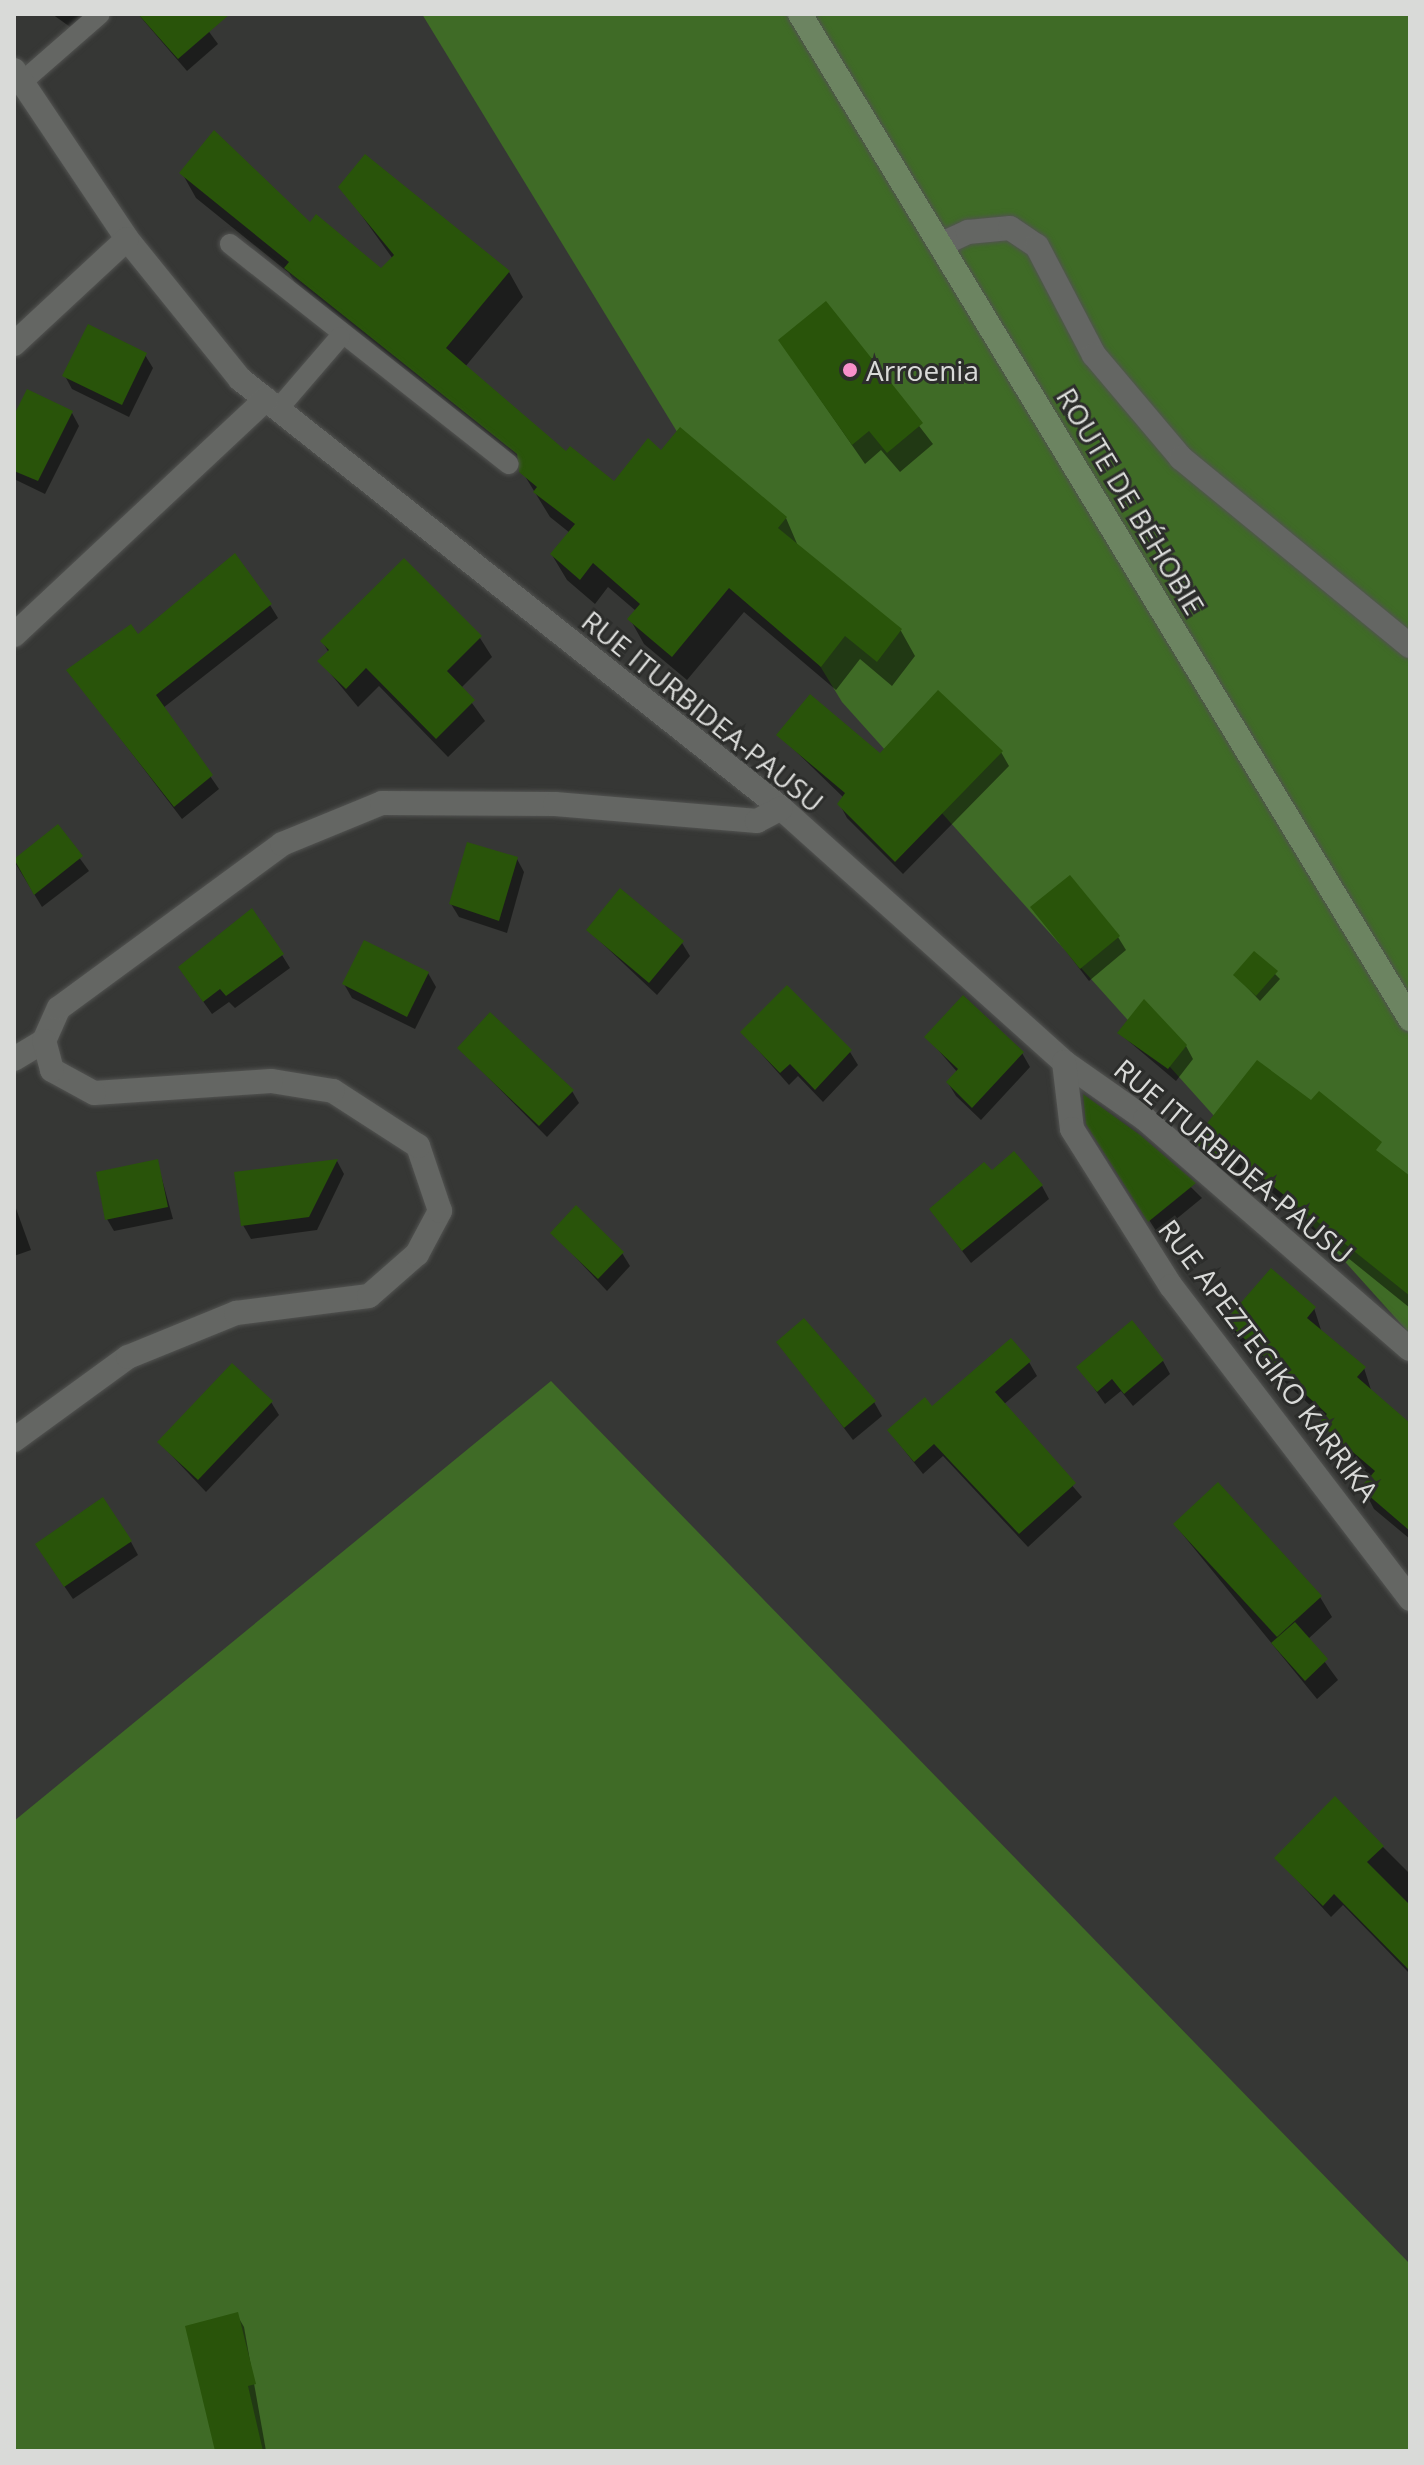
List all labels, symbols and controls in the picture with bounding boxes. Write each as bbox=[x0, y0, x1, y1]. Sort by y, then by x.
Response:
place label: Arroenia bbox=[866, 353, 979, 387]
marker: Arroenia bbox=[841, 361, 859, 379]
street label: ROUTE DE BÉHOBIE bbox=[1050, 382, 1212, 620]
street label: RUE ITURBIDEA-PAUSU bbox=[576, 603, 830, 819]
street label: RUE ITURBIDEA-PAUSU bbox=[1108, 1051, 1360, 1271]
street label: RUE APEZTEGIKO KARRIKA bbox=[1152, 1212, 1386, 1508]

